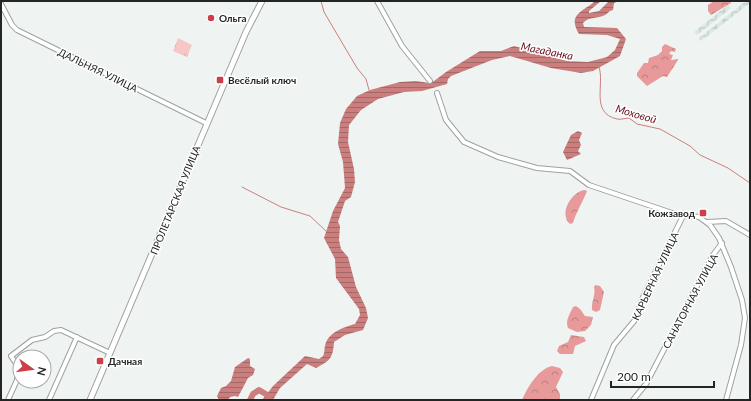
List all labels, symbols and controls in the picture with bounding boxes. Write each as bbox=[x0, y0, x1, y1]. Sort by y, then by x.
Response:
place label: Ольга bbox=[219, 12, 247, 24]
marker: Ольга bbox=[206, 13, 216, 23]
water label: Магаданка bbox=[520, 39, 575, 62]
street label: ДАЛЬНЯЯ УЛИЦА bbox=[56, 46, 140, 95]
place label: Весёлый ключ bbox=[228, 74, 296, 86]
marker: Весёлый ключ bbox=[215, 75, 225, 85]
water label: Моховой bbox=[614, 101, 658, 126]
street label: ПРОЛЕТАРСКАЯ УЛИЦА bbox=[148, 143, 203, 256]
place label: Кожзавод bbox=[648, 207, 696, 219]
marker: Кожзавод bbox=[698, 208, 708, 218]
street label: КАРЬЕРНАЯ УЛИЦА bbox=[629, 230, 681, 322]
street label: САНАТОРНАЯ УЛИЦА bbox=[660, 251, 720, 350]
north arrow bbox=[12, 349, 52, 389]
place label: Дачная bbox=[108, 355, 142, 367]
marker: Дачная bbox=[95, 356, 105, 366]
scale bar bbox=[611, 363, 714, 389]
text: N bbox=[35, 366, 50, 377]
text: 200 m bbox=[617, 369, 651, 384]

